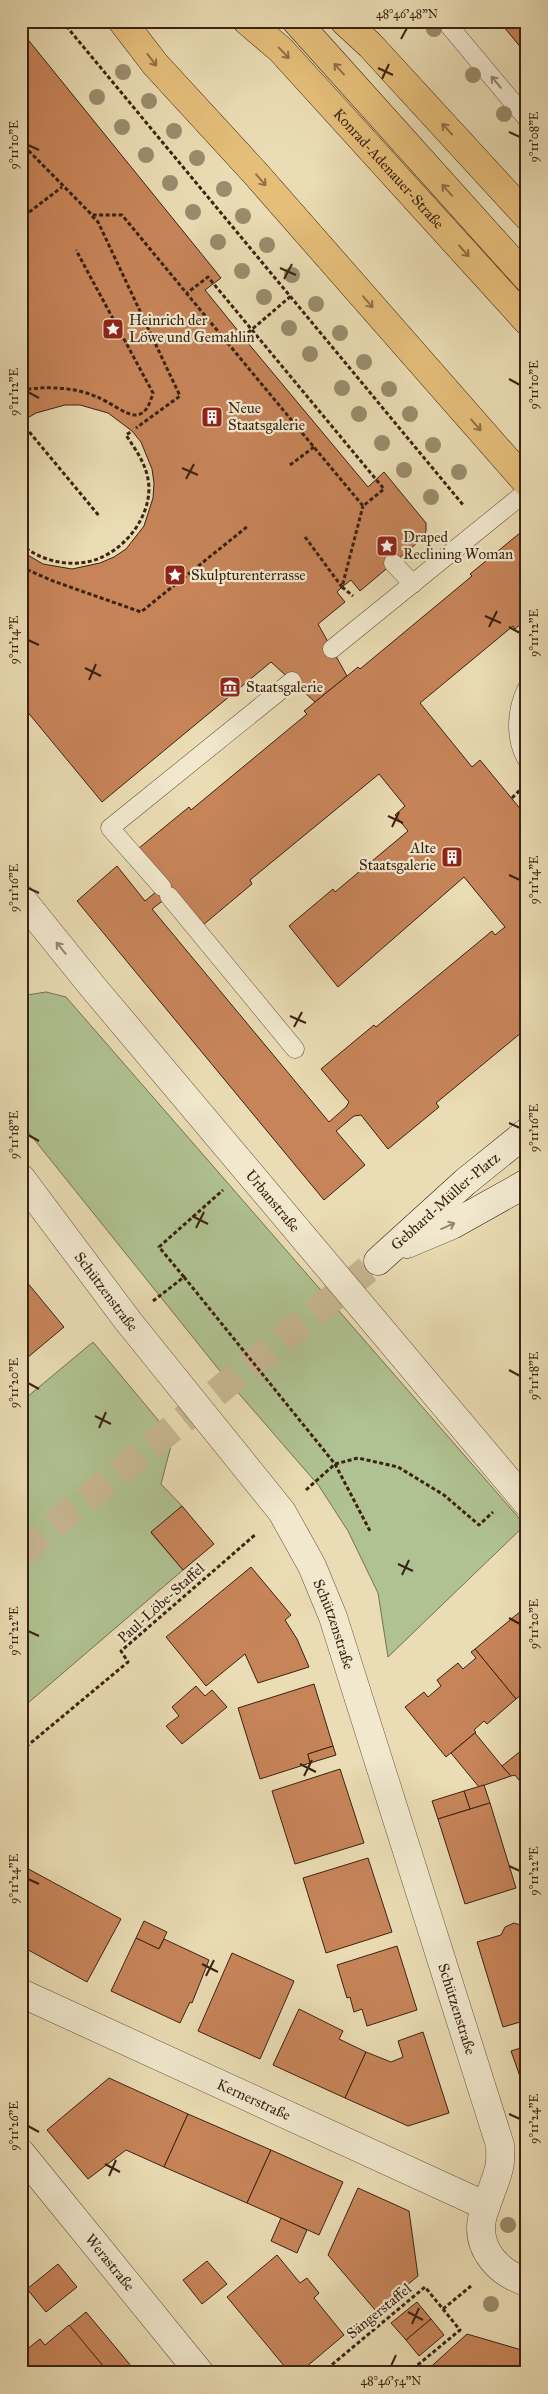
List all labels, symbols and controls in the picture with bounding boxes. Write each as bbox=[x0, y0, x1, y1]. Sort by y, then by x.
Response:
text: 48°46'48"N bbox=[376, 7, 438, 21]
one-way arrow bbox=[277, 47, 290, 59]
one-way arrow bbox=[146, 53, 157, 66]
one-way arrow bbox=[333, 63, 345, 76]
one-way arrow bbox=[490, 76, 501, 89]
street label: Konrad-Adenauer-Straße bbox=[330, 105, 448, 233]
text: 9°11'08"E bbox=[527, 111, 541, 162]
text: 9°11'10"E bbox=[7, 120, 21, 170]
one-way arrow bbox=[441, 122, 452, 135]
one-way arrow bbox=[255, 174, 267, 187]
one-way arrow bbox=[442, 184, 453, 197]
one-way arrow bbox=[458, 244, 470, 257]
one-way arrow bbox=[363, 296, 374, 309]
place label: Heinrich der Löwe und Gemahlin bbox=[129, 311, 255, 346]
place icon: Heinrich der Löwe und Gemahlin bbox=[101, 317, 125, 341]
text: 9°11'10"E bbox=[527, 360, 541, 410]
text: 9°11'12"E bbox=[7, 368, 21, 416]
place label: Neue Staatsgalerie bbox=[228, 399, 305, 434]
building icon: Neue Staatsgalerie bbox=[200, 405, 224, 429]
one-way arrow bbox=[470, 418, 481, 431]
place label: Draped Reclining Woman bbox=[403, 528, 513, 563]
place icon: Draped Reclining Woman bbox=[375, 534, 399, 558]
place icon: Skulpturenterrasse bbox=[163, 563, 187, 587]
place label: Skulpturenterrasse bbox=[191, 566, 306, 584]
text: 9°11'12"E bbox=[527, 609, 541, 657]
text: 9°11'14"E bbox=[7, 615, 21, 664]
museum icon: Staatsgalerie bbox=[218, 675, 242, 699]
place label: Staatsgalerie bbox=[246, 678, 323, 696]
place label: Alte Staatsgalerie bbox=[359, 839, 436, 874]
building icon: Alte Staatsgalerie bbox=[440, 845, 464, 869]
text: 9°11'14"E bbox=[527, 855, 541, 904]
text: 9°11'16"E bbox=[7, 863, 21, 912]
one-way arrow bbox=[56, 942, 67, 955]
text: 9°11'16"E bbox=[527, 1103, 541, 1152]
text: 9°11'18"E bbox=[7, 1110, 21, 1159]
street label: Gebhard-Müller-Platz bbox=[387, 1149, 503, 1254]
street label: Urbanstraße bbox=[242, 1166, 304, 1236]
one-way arrow bbox=[440, 1221, 455, 1231]
street label: Schützenstraße bbox=[71, 1248, 142, 1335]
text: 9°11'18"E bbox=[527, 1351, 541, 1400]
text: 9°11'20"E bbox=[7, 1357, 21, 1408]
street label: Paul-Löbe-Staffel bbox=[114, 1559, 209, 1647]
street label: Schützenstraße bbox=[309, 1576, 358, 1672]
text: 9°11'20"E bbox=[527, 1598, 541, 1649]
text: 9°11'22"E bbox=[7, 1606, 21, 1656]
text: 9°11'22"E bbox=[527, 1846, 541, 1896]
text: 9°11'24"E bbox=[7, 1854, 21, 1904]
street label: Schützenstraße bbox=[434, 1961, 480, 2057]
street label: Kernerstraße bbox=[214, 2075, 293, 2124]
text: 9°11'24"E bbox=[527, 2094, 541, 2144]
text: 9°11'26"E bbox=[7, 2101, 21, 2151]
street label: Werastraße bbox=[81, 2230, 139, 2295]
street label: Sängerstaffel bbox=[343, 2279, 416, 2343]
text: 48°46'54"N bbox=[361, 2374, 421, 2388]

